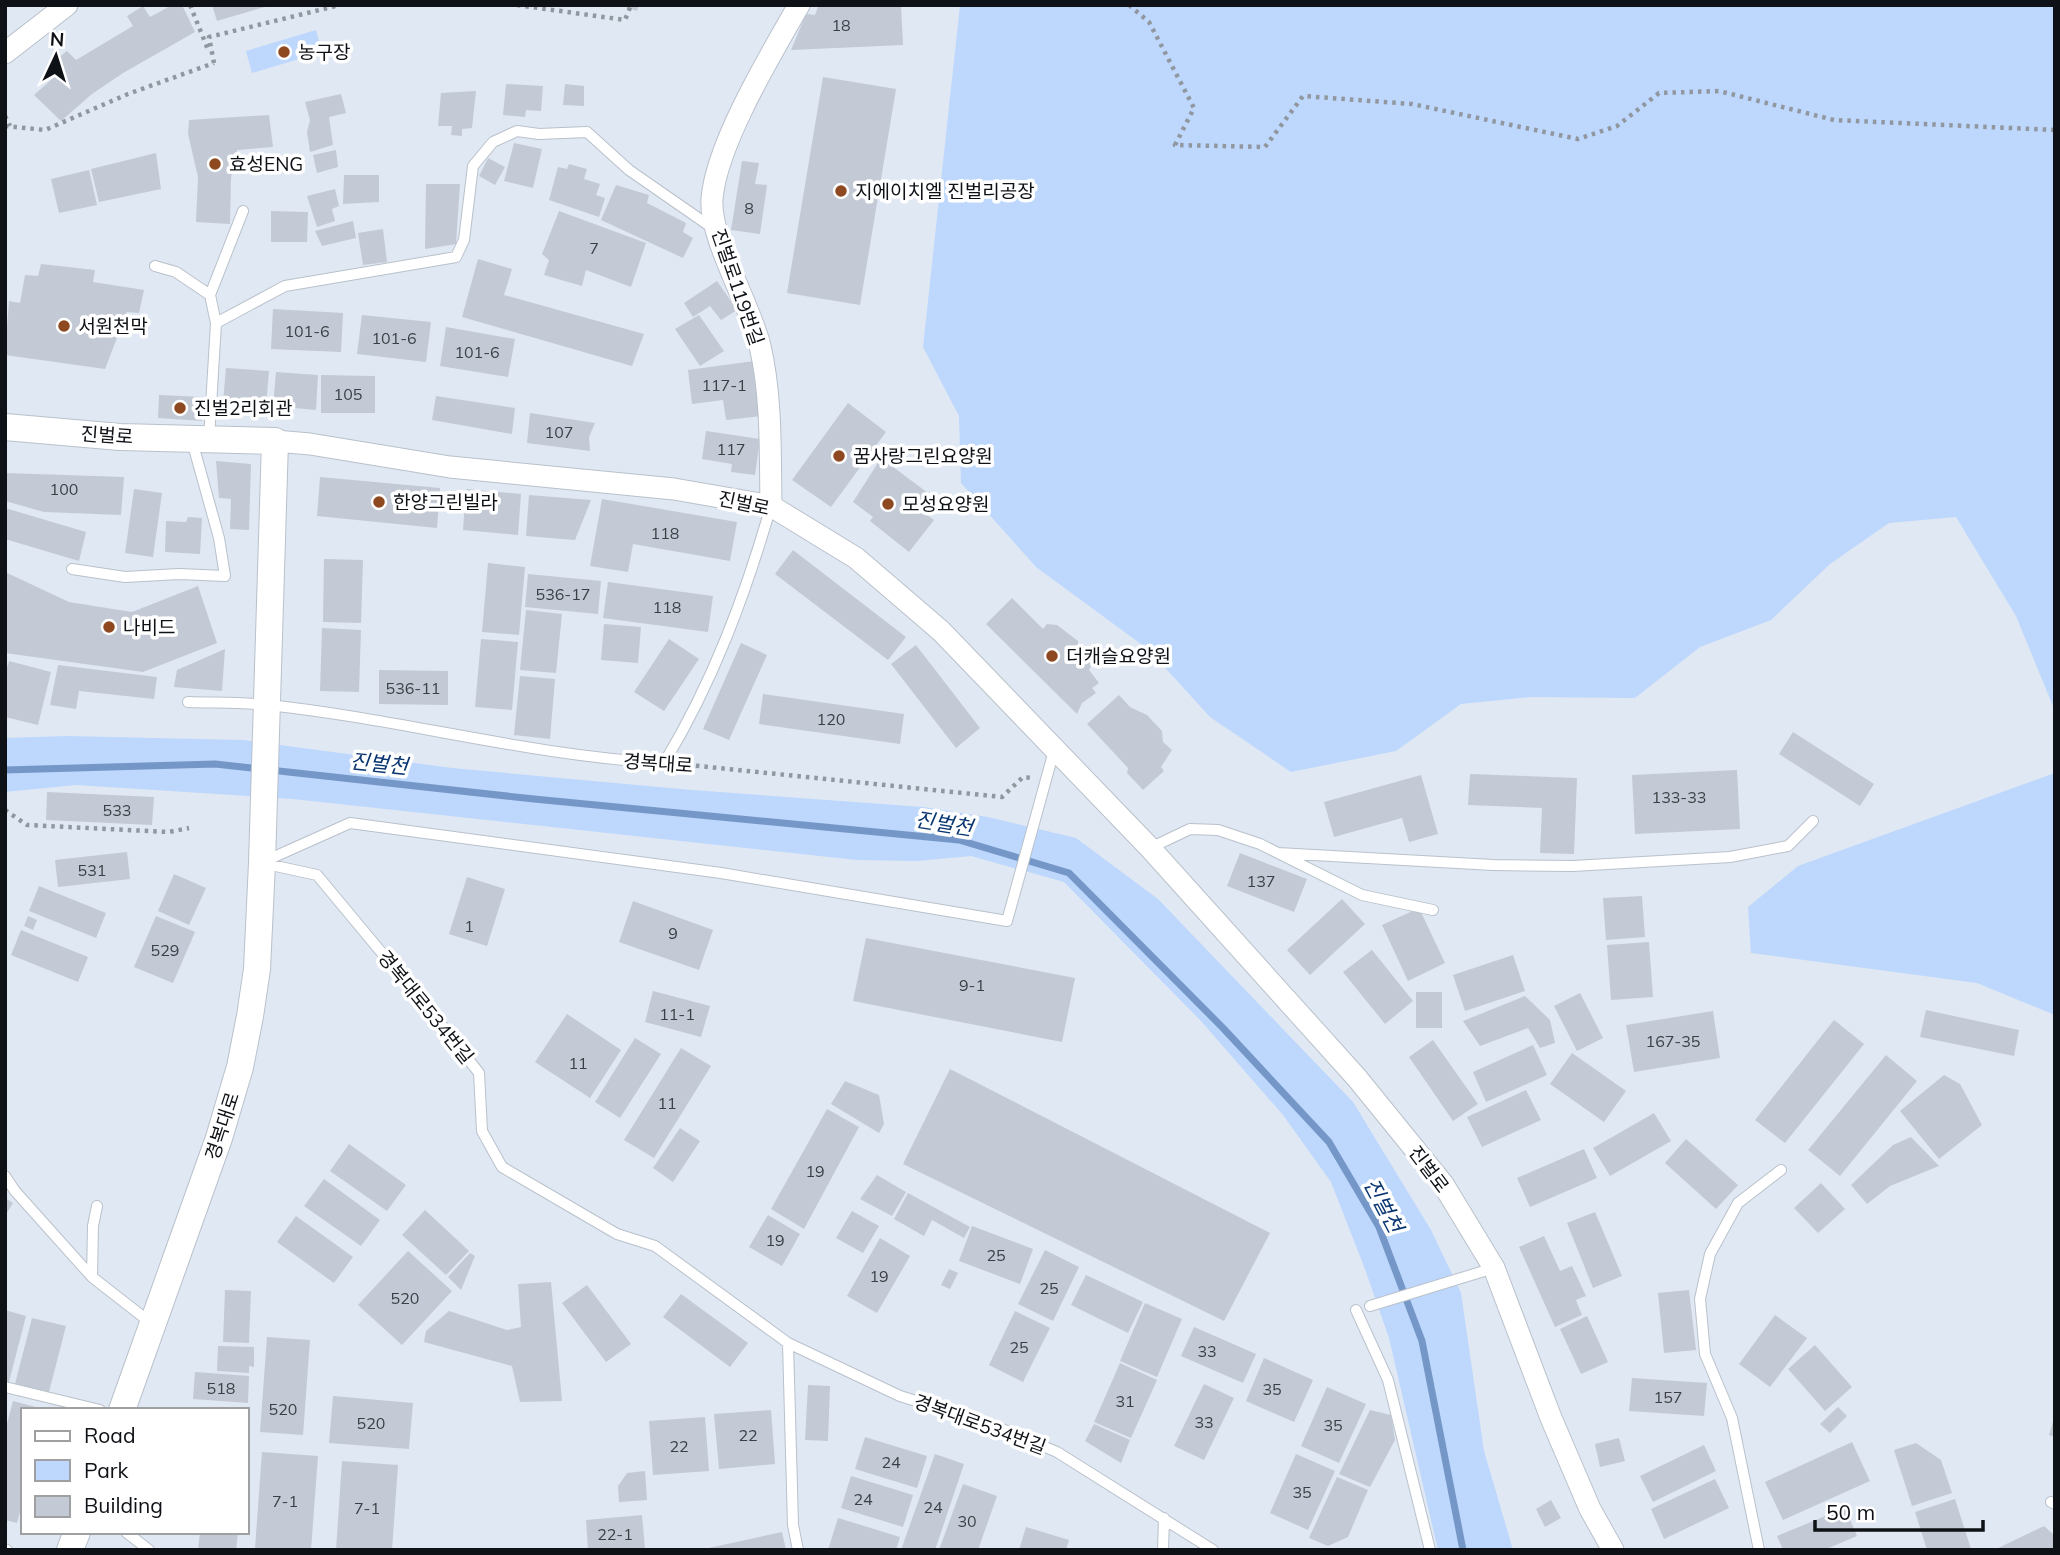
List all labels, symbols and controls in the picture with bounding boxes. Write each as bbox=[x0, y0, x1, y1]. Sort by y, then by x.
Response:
house number: 18 bbox=[831, 15, 851, 35]
north arrow bbox=[21, 21, 91, 91]
text: N bbox=[49, 27, 65, 52]
place label: 농구장 bbox=[298, 40, 350, 64]
marker: 농구장 bbox=[276, 44, 292, 60]
place label: 효성ENG bbox=[229, 152, 303, 176]
marker: 효성ENG bbox=[207, 156, 223, 172]
place label: 지에이치엘 진벌리공장 bbox=[855, 179, 1035, 203]
marker: 지에이치엘 진벌리공장 bbox=[833, 183, 849, 199]
house number: 8 bbox=[744, 198, 754, 218]
street label: 진벌로119번길 bbox=[707, 226, 769, 348]
house number: 7 bbox=[589, 238, 599, 258]
place label: 서원천막 bbox=[78, 314, 148, 338]
marker: 서원천막 bbox=[56, 318, 72, 334]
house number: 101-6 bbox=[284, 321, 330, 341]
house number: 101-6 bbox=[371, 328, 417, 348]
house number: 101-6 bbox=[454, 342, 500, 362]
house number: 117-1 bbox=[701, 375, 747, 395]
house number: 105 bbox=[334, 384, 362, 404]
place label: 진벌2리회관 bbox=[194, 396, 293, 420]
marker: 진벌2리회관 bbox=[172, 400, 188, 416]
street label: 진벌로 bbox=[80, 421, 134, 449]
house number: 107 bbox=[545, 422, 573, 442]
house number: 117 bbox=[717, 439, 745, 459]
place label: 꿈사랑그린요양원 bbox=[853, 444, 993, 468]
marker: 꿈사랑그린요양원 bbox=[831, 448, 847, 464]
house number: 100 bbox=[50, 479, 78, 499]
street label: 진벌로 bbox=[716, 486, 772, 520]
place label: 한양그린빌라 bbox=[393, 490, 498, 514]
place label: 모성요양원 bbox=[902, 492, 989, 516]
marker: 한양그린빌라 bbox=[371, 494, 387, 510]
marker: 모성요양원 bbox=[880, 496, 896, 512]
house number: 118 bbox=[651, 523, 679, 543]
house number: 536-17 bbox=[536, 584, 590, 604]
house number: 118 bbox=[653, 597, 681, 617]
place label: 나비드 bbox=[123, 615, 175, 639]
marker: 나비드 bbox=[101, 619, 117, 635]
place label: 더캐슬요양원 bbox=[1066, 644, 1171, 668]
marker: 더캐슬요양원 bbox=[1044, 648, 1060, 664]
house number: 536-11 bbox=[386, 678, 440, 698]
house number: 120 bbox=[817, 709, 845, 729]
water label: 진벌천 bbox=[349, 747, 412, 779]
street label: 경복대로 bbox=[622, 749, 694, 777]
house number: 133-33 bbox=[1652, 787, 1706, 807]
house number: 533 bbox=[103, 800, 131, 820]
water label: 진벌천 bbox=[913, 806, 977, 841]
house number: 531 bbox=[78, 860, 106, 880]
house number: 137 bbox=[1247, 871, 1275, 891]
house number: 1 bbox=[464, 916, 474, 936]
house number: 9 bbox=[668, 923, 678, 943]
house number: 529 bbox=[151, 940, 179, 960]
street label: 경복대로534번길 bbox=[373, 945, 479, 1069]
house number: 9-1 bbox=[959, 975, 985, 995]
house number: 11-1 bbox=[659, 1004, 695, 1024]
house number: 167-35 bbox=[1646, 1031, 1700, 1051]
house number: 11 bbox=[568, 1053, 588, 1073]
street label: 경복대로 bbox=[200, 1089, 244, 1163]
house number: 11 bbox=[657, 1093, 677, 1113]
street label: 진벌로 bbox=[1404, 1141, 1454, 1197]
house number: 19 bbox=[805, 1161, 825, 1181]
water label: 진벌천 bbox=[1359, 1173, 1410, 1239]
house number: 19 bbox=[765, 1230, 785, 1250]
house number: 25 bbox=[986, 1245, 1006, 1265]
house number: 19 bbox=[869, 1266, 889, 1286]
house number: 25 bbox=[1039, 1278, 1059, 1298]
house number: 520 bbox=[391, 1288, 419, 1308]
house number: 25 bbox=[1009, 1337, 1029, 1357]
house number: 33 bbox=[1197, 1341, 1217, 1361]
house number: 518 bbox=[207, 1378, 235, 1398]
house number: 35 bbox=[1262, 1379, 1282, 1399]
house number: 157 bbox=[1654, 1387, 1682, 1407]
street label: 경복대로534번길 bbox=[911, 1389, 1049, 1459]
house number: 31 bbox=[1115, 1391, 1135, 1411]
house number: 520 bbox=[269, 1399, 297, 1419]
legend bbox=[21, 1408, 248, 1534]
house number: 33 bbox=[1194, 1412, 1214, 1432]
house number: 520 bbox=[357, 1413, 385, 1433]
house number: 35 bbox=[1323, 1415, 1343, 1435]
text: Road bbox=[84, 1422, 135, 1448]
house number: 22 bbox=[738, 1425, 758, 1445]
house number: 22 bbox=[669, 1436, 689, 1456]
house number: 24 bbox=[881, 1452, 901, 1472]
text: Park bbox=[84, 1457, 128, 1483]
house number: 35 bbox=[1292, 1482, 1312, 1502]
scale bar bbox=[1815, 1488, 1983, 1532]
house number: 24 bbox=[853, 1489, 873, 1509]
house number: 7-1 bbox=[272, 1491, 298, 1511]
text: Building bbox=[84, 1492, 163, 1518]
house number: 24 bbox=[923, 1497, 943, 1517]
house number: 7-1 bbox=[354, 1498, 380, 1518]
text: 50 m bbox=[1826, 1499, 1875, 1525]
house number: 30 bbox=[957, 1511, 977, 1531]
house number: 22-1 bbox=[597, 1524, 633, 1544]

